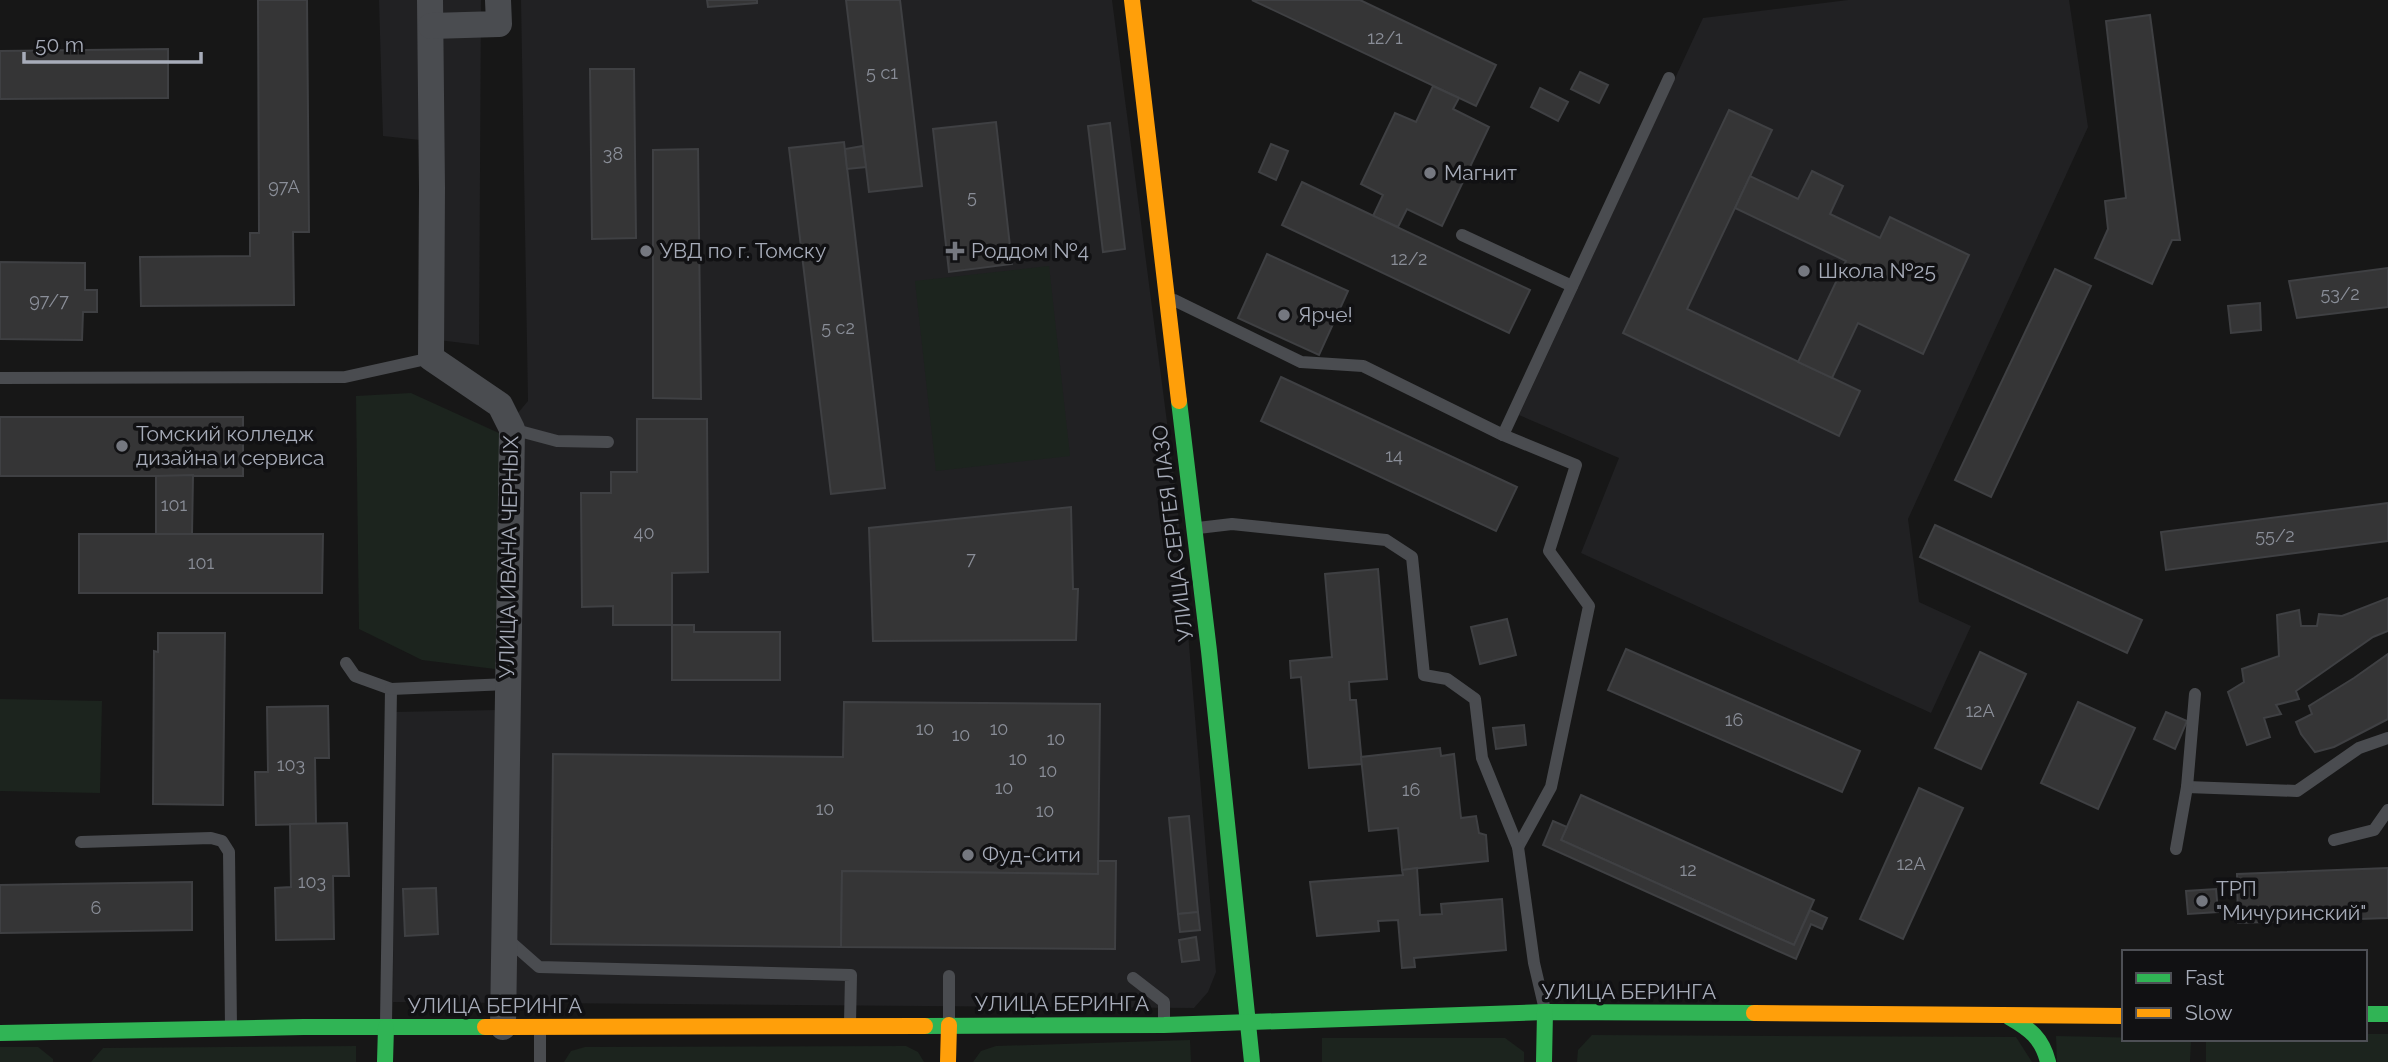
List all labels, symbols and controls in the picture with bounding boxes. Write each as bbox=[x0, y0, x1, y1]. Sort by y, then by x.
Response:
scale bar bbox=[24, 21, 201, 65]
house number: 12/1 bbox=[1367, 27, 1403, 48]
text: 50 m bbox=[35, 32, 84, 57]
house number: 5 с1 bbox=[866, 62, 898, 83]
house number: 38 bbox=[603, 143, 623, 164]
place label: Магнит bbox=[1444, 160, 1517, 185]
marker: Магнит bbox=[1422, 165, 1438, 181]
house number: 97А bbox=[268, 176, 300, 197]
house number: 5 bbox=[967, 186, 977, 207]
place label: УВД по г. Томску bbox=[660, 238, 826, 263]
place label: Роддом №4 bbox=[971, 238, 1089, 263]
marker: Роддом №4 bbox=[945, 241, 965, 261]
marker: УВД по г. Томску bbox=[638, 243, 654, 259]
house number: 12/2 bbox=[1391, 248, 1427, 269]
place label: Школа №25 bbox=[1818, 258, 1936, 283]
marker: Школа №25 bbox=[1796, 263, 1812, 279]
house number: 53/2 bbox=[2320, 283, 2360, 304]
house number: 97/7 bbox=[29, 290, 69, 311]
place label: Ярче! bbox=[1298, 302, 1353, 327]
marker: Ярче! bbox=[1276, 307, 1292, 323]
house number: 5 с2 bbox=[821, 317, 855, 338]
place label: Томский колледж дизайна и сервиса bbox=[136, 421, 325, 470]
street label: УЛИЦА СЕРГЕЯ ЛАЗО bbox=[1147, 424, 1198, 643]
street label: УЛИЦА ИВАНА ЧЕРНЫХ bbox=[494, 435, 523, 679]
marker: Томский колледж дизайна и сервиса bbox=[114, 438, 130, 454]
house number: 14 bbox=[1385, 445, 1403, 466]
house number: 101 bbox=[161, 494, 188, 515]
house number: 40 bbox=[634, 522, 654, 543]
house number: 55/2 bbox=[2255, 525, 2295, 546]
house number: 7 bbox=[966, 548, 976, 569]
house number: 101 bbox=[188, 552, 215, 573]
house number: 12А bbox=[1965, 700, 1995, 721]
house number: 16 bbox=[1725, 709, 1743, 730]
house number: 10 bbox=[916, 718, 934, 739]
house number: 10 bbox=[990, 718, 1008, 739]
house number: 10 bbox=[952, 724, 970, 745]
house number: 10 bbox=[1047, 728, 1065, 749]
house number: 10 bbox=[1009, 748, 1027, 769]
house number: 103 bbox=[277, 754, 305, 775]
house number: 10 bbox=[1039, 760, 1057, 781]
house number: 10 bbox=[995, 777, 1013, 798]
house number: 16 bbox=[1402, 779, 1420, 800]
house number: 10 bbox=[816, 798, 834, 819]
house number: 10 bbox=[1036, 800, 1054, 821]
place label: Фуд-Сити bbox=[982, 842, 1081, 867]
marker: Фуд-Сити bbox=[960, 847, 976, 863]
house number: 12А bbox=[1896, 853, 1926, 874]
house number: 12 bbox=[1679, 859, 1697, 880]
house number: 103 bbox=[298, 871, 326, 892]
place label: ТРП "Мичуринский" bbox=[2216, 876, 2366, 925]
marker: ТРП "Мичуринский" bbox=[2194, 893, 2210, 909]
house number: 6 bbox=[91, 897, 102, 918]
legend bbox=[2122, 950, 2367, 1041]
text: Fast bbox=[2185, 965, 2225, 990]
street label: УЛИЦА БЕРИНГА bbox=[1542, 979, 1716, 1004]
street label: УЛИЦА БЕРИНГА bbox=[975, 991, 1149, 1016]
street label: УЛИЦА БЕРИНГА bbox=[408, 993, 582, 1018]
text: Slow bbox=[2185, 1000, 2233, 1025]

